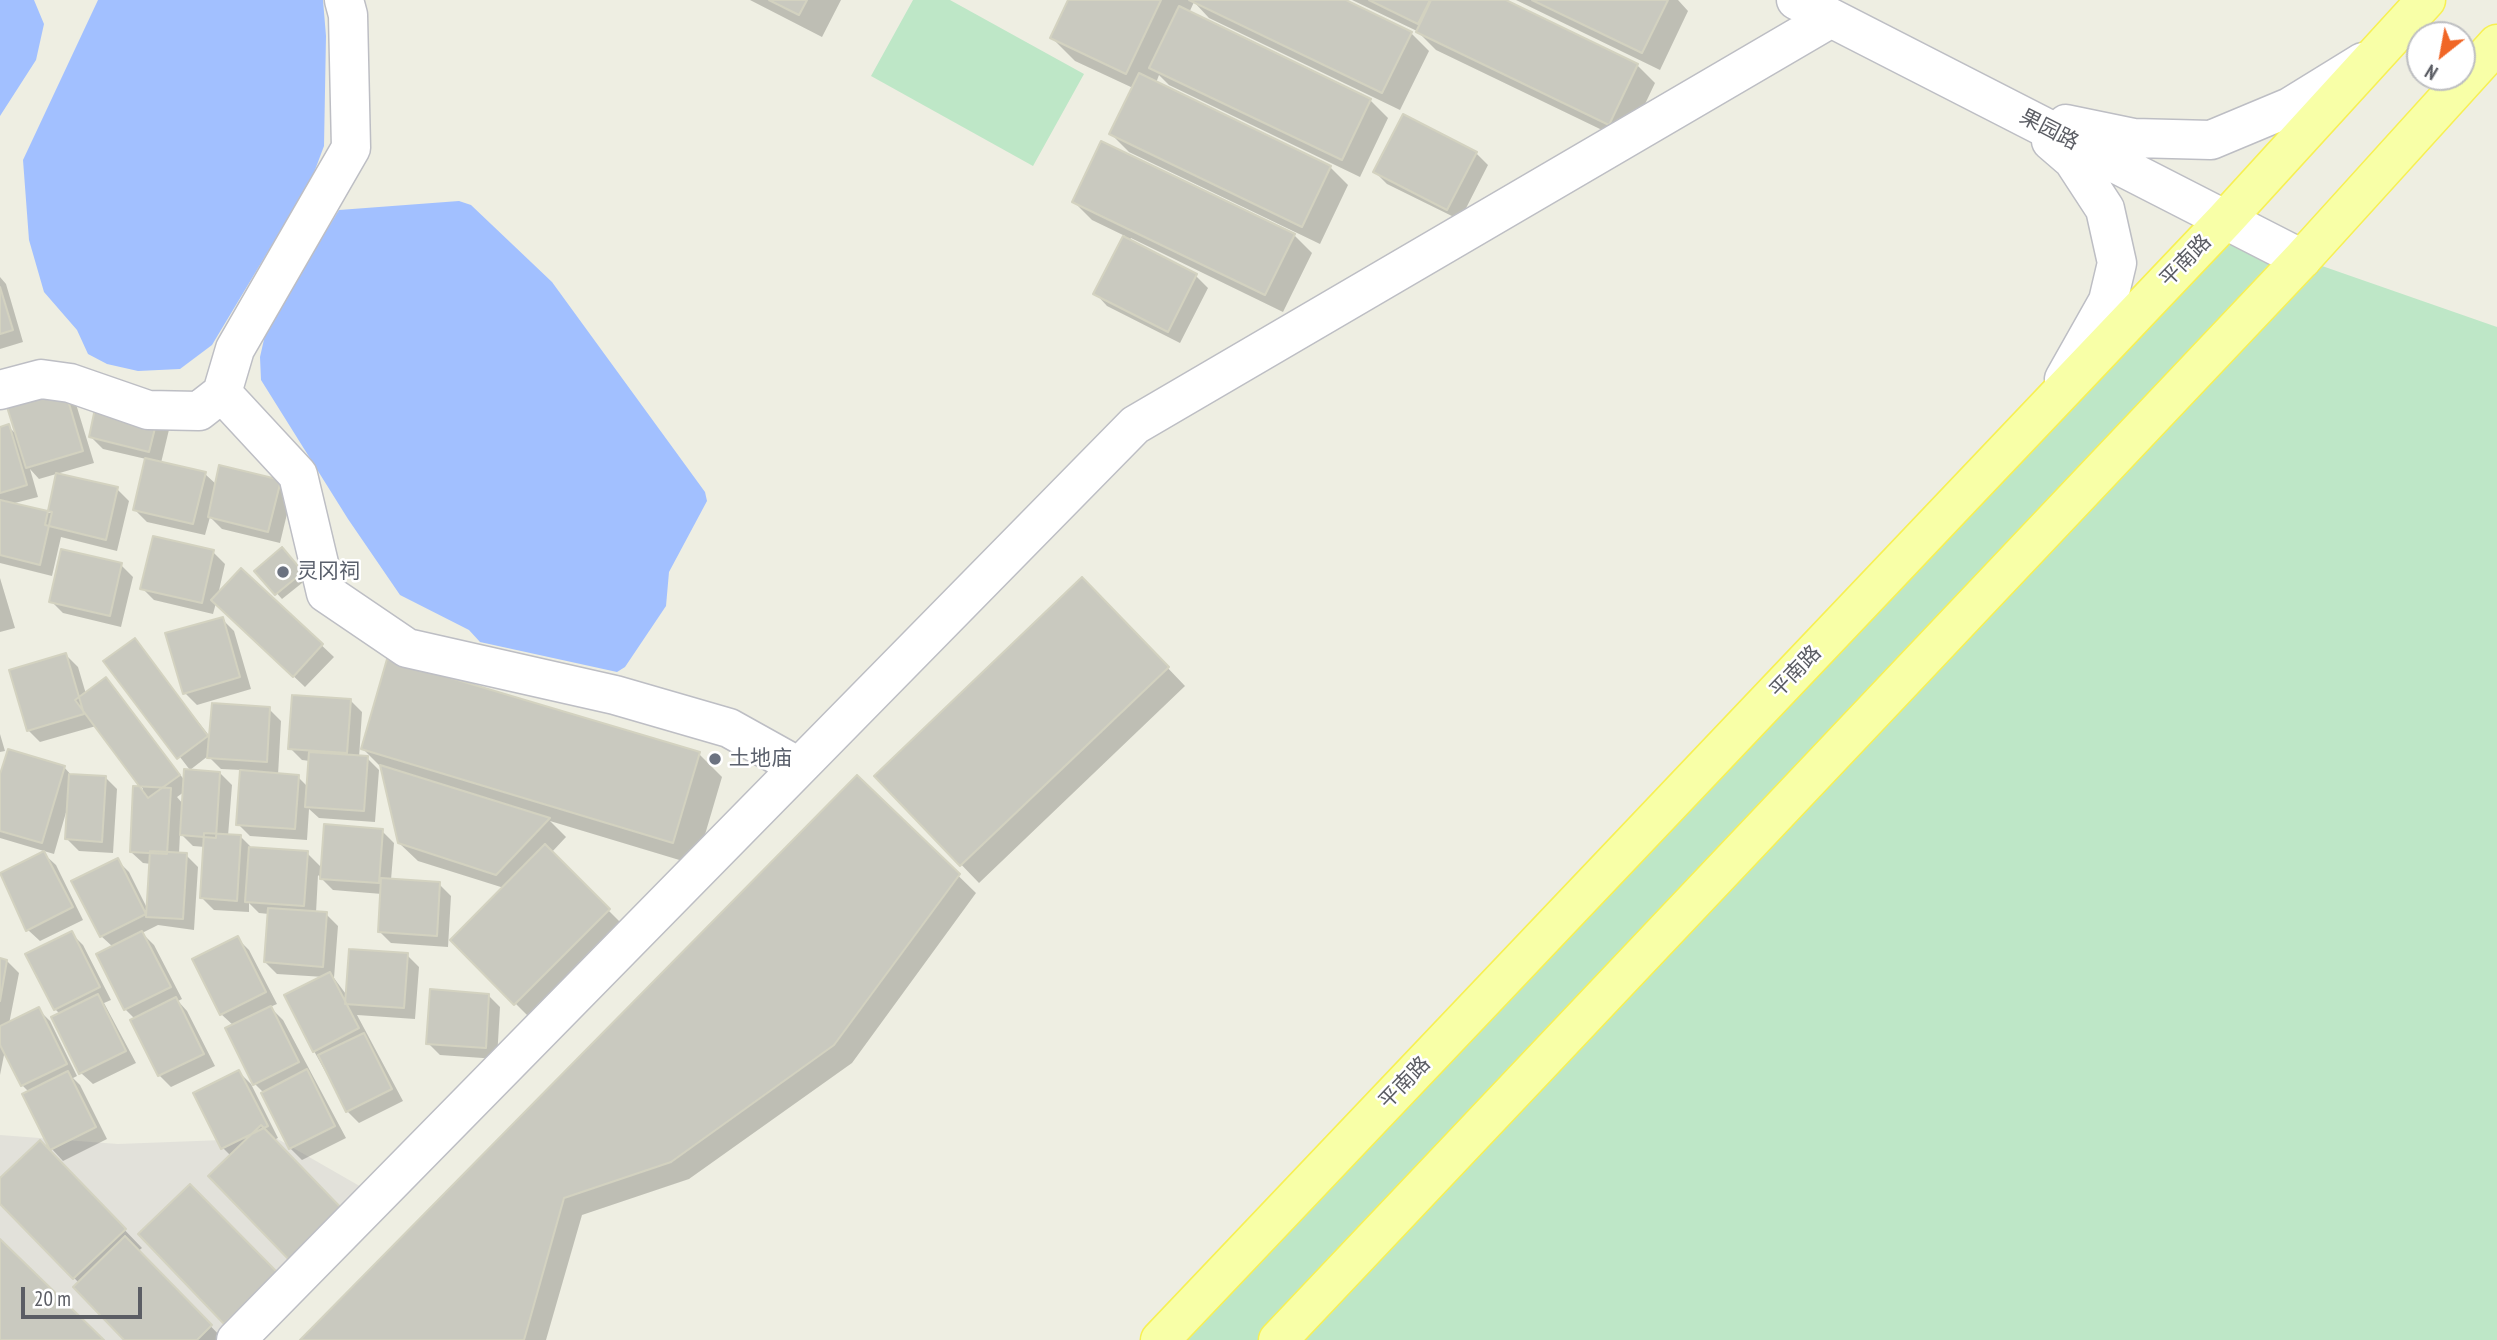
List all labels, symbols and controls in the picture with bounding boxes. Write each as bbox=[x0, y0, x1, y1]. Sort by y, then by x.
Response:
north arrow bbox=[2406, 21, 2476, 91]
text: N bbox=[2421, 59, 2442, 85]
street label: 果园路 bbox=[2015, 104, 2083, 156]
street label: 平南路 bbox=[2155, 230, 2217, 292]
place label: 灵冈祠 bbox=[297, 559, 360, 585]
marker: 灵冈祠 bbox=[275, 564, 291, 580]
street label: 平南路 bbox=[1765, 641, 1827, 703]
place label: 土地庙 bbox=[729, 746, 792, 772]
marker: 土地庙 bbox=[707, 751, 723, 767]
street label: 平南路 bbox=[1374, 1052, 1436, 1114]
scale bar bbox=[24, 1274, 145, 1318]
text: 20 m bbox=[34, 1285, 71, 1312]

